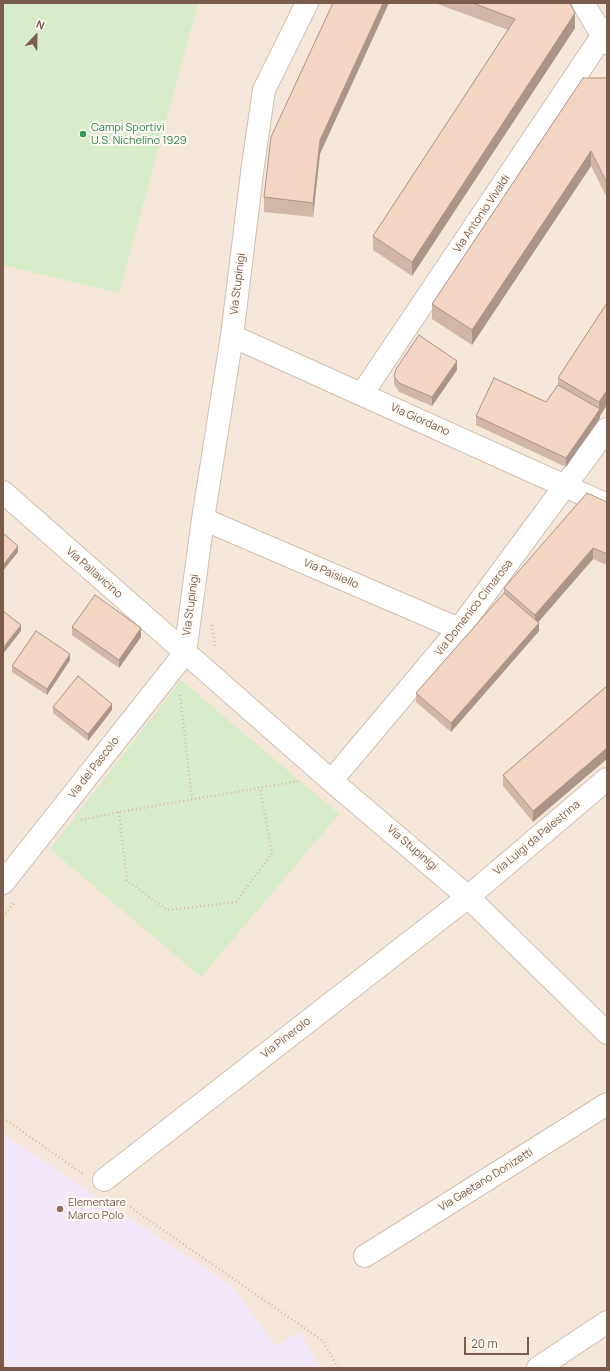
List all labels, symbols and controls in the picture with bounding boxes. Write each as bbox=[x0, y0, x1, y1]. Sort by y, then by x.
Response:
north arrow bbox=[16, 16, 56, 56]
text: N bbox=[34, 16, 47, 33]
place label: Campi Sportivi U.S. Nichelino 1929 bbox=[91, 121, 186, 147]
marker: Campi Sportivi U.S. Nichelino 1929 bbox=[78, 129, 88, 139]
street label: Via Antonio Vivaldi bbox=[451, 172, 513, 256]
street label: Via Stupinigi bbox=[228, 252, 248, 316]
street label: Via Giordano bbox=[388, 401, 452, 439]
street label: Via Pallavicino bbox=[63, 545, 125, 601]
street label: Via Paisiello bbox=[301, 556, 361, 592]
street label: Via Domenico Cimarosa bbox=[432, 557, 516, 659]
street label: Via Stupinigi bbox=[180, 573, 202, 637]
street label: Via del Pascolo bbox=[66, 734, 122, 802]
street label: Via Luigi da Palestrina bbox=[491, 798, 583, 878]
street label: Via Stupinigi bbox=[384, 823, 440, 873]
street label: Via Pinerolo bbox=[259, 1015, 313, 1061]
street label: Via Gaetano Donizetti bbox=[436, 1146, 536, 1214]
place label: Elementare Marco Polo bbox=[68, 1196, 126, 1222]
marker: Elementare Marco Polo bbox=[55, 1204, 65, 1214]
scale bar bbox=[466, 1329, 531, 1355]
text: 20 m bbox=[471, 1335, 498, 1352]

